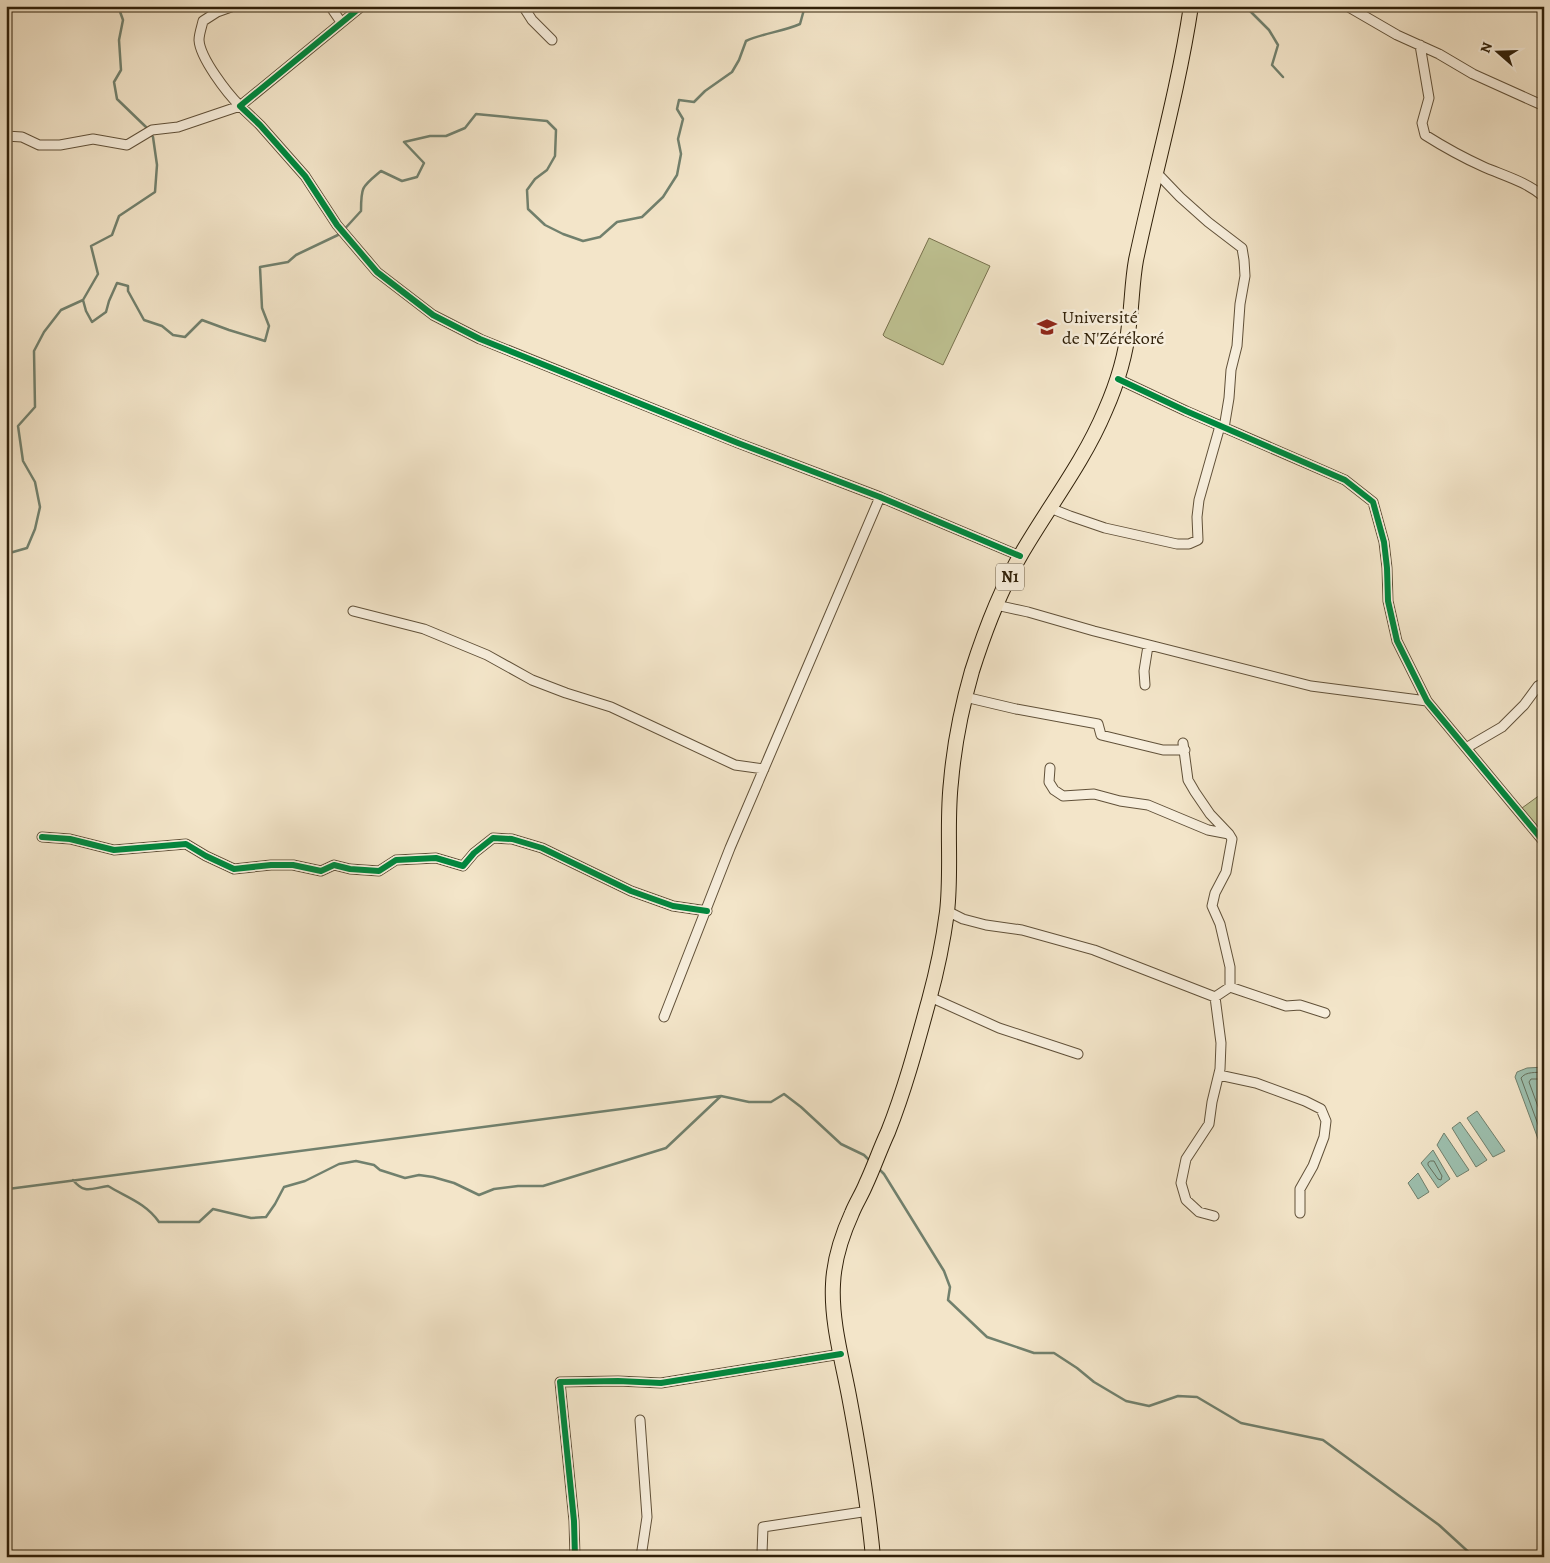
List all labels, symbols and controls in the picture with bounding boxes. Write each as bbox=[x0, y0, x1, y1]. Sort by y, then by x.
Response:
north arrow bbox=[1472, 28, 1522, 78]
text: N bbox=[1476, 40, 1497, 56]
place label: Université de N'Zérékoré bbox=[1062, 305, 1164, 350]
school or university icon: Université de N'Zérékoré bbox=[1036, 316, 1058, 338]
road number: N1 bbox=[996, 564, 1024, 590]

